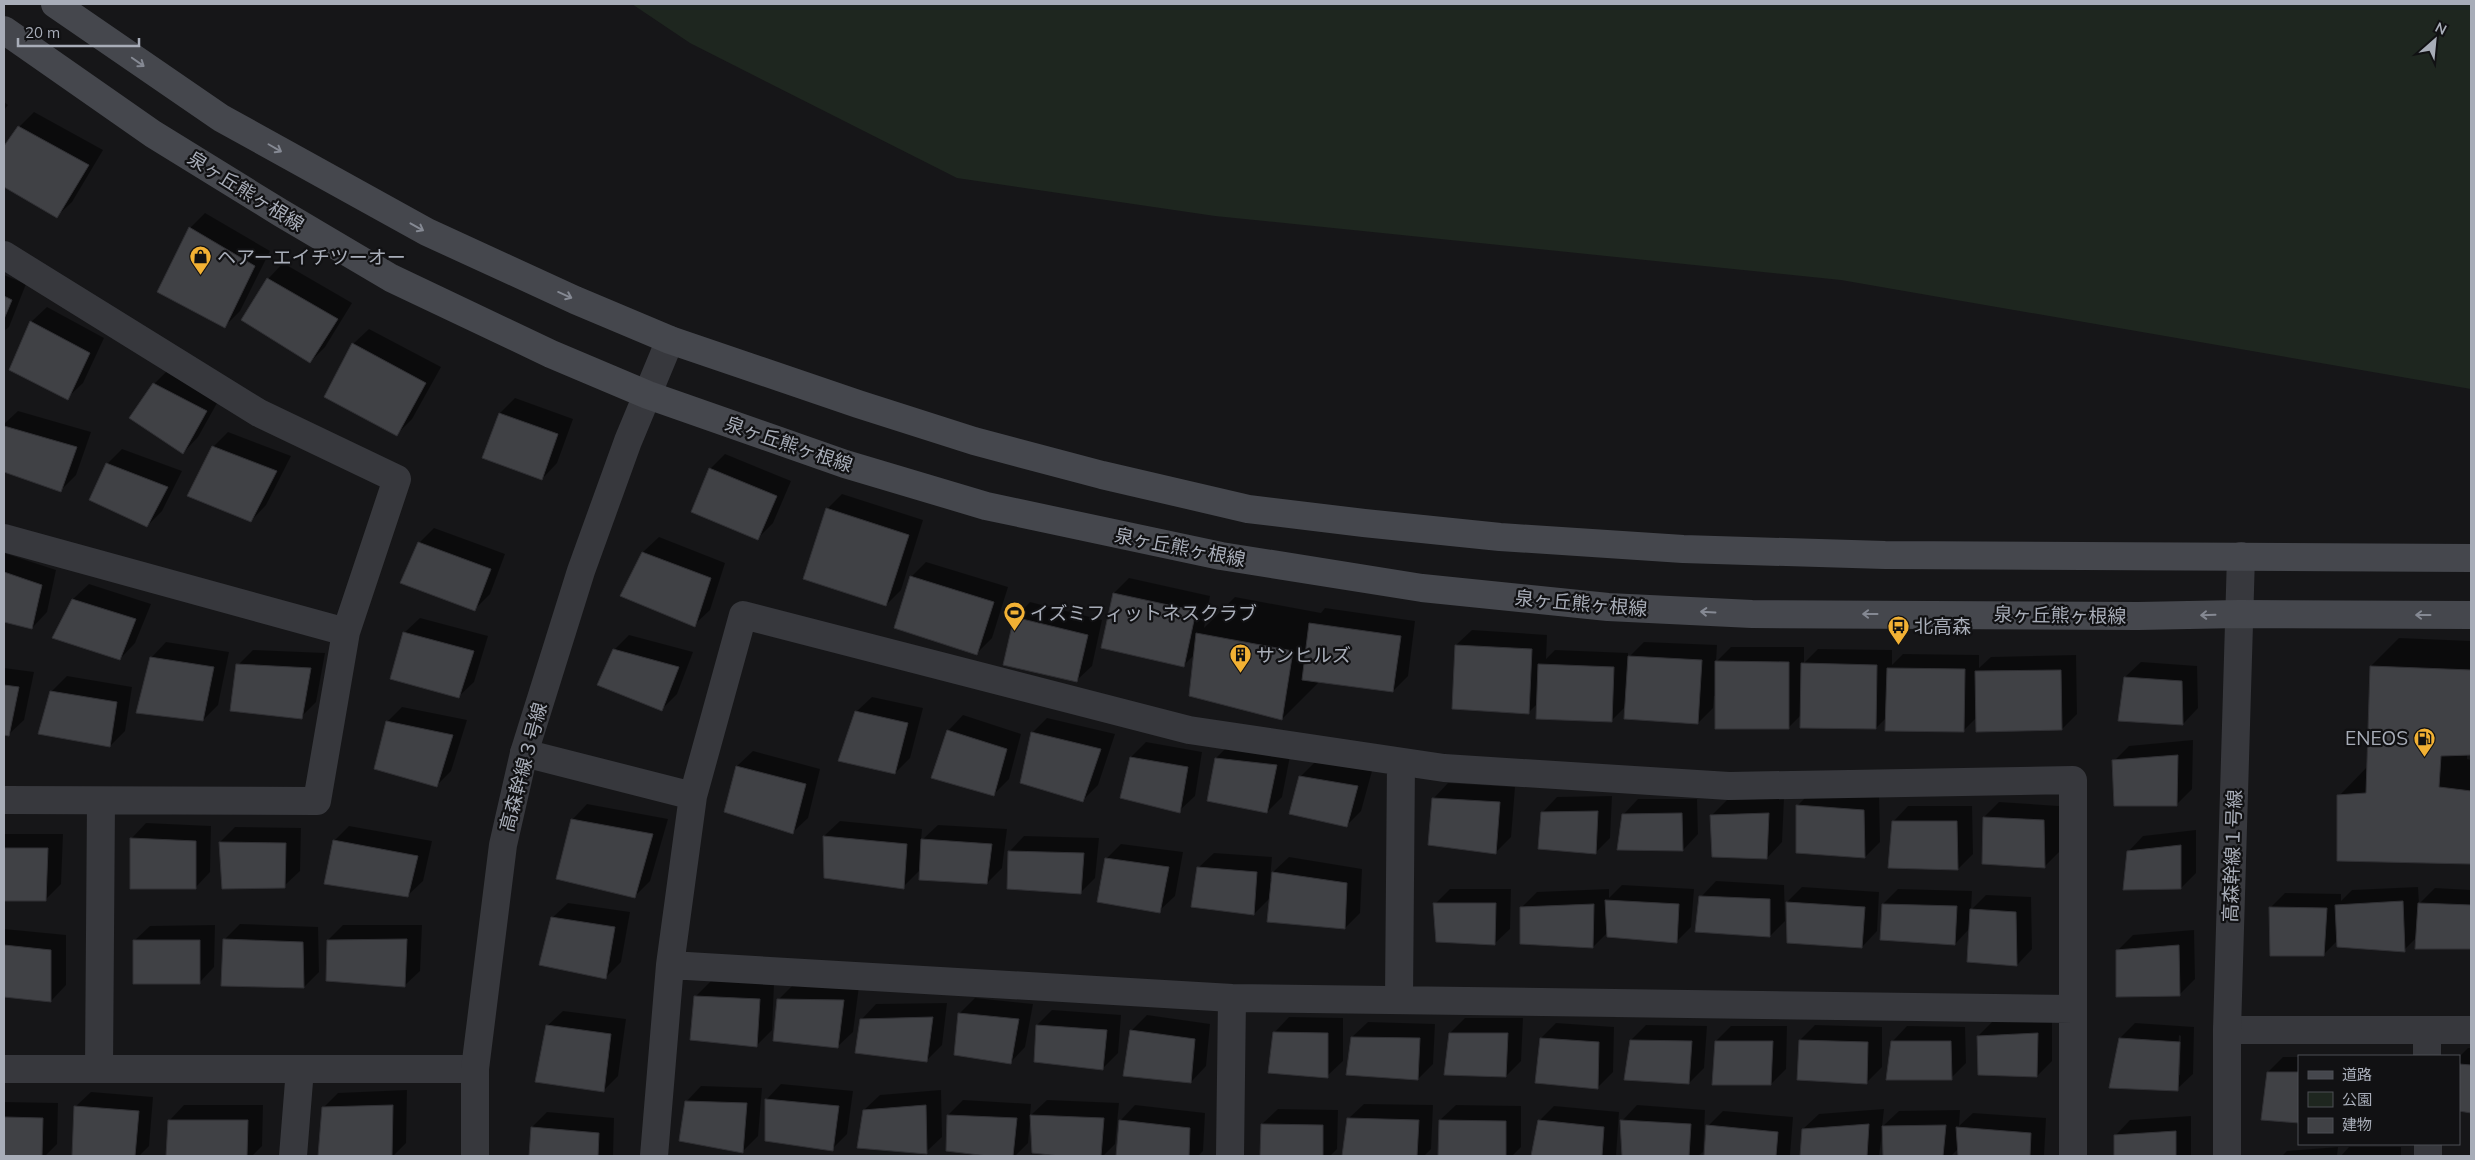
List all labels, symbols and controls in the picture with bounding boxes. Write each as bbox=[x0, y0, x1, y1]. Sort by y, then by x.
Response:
scale bar bbox=[18, 15, 139, 47]
north arrow bbox=[2410, 15, 2460, 65]
text: N bbox=[2432, 18, 2450, 39]
text: 20 m bbox=[25, 23, 60, 42]
one-way arrow bbox=[131, 57, 145, 67]
one-way arrow bbox=[268, 144, 282, 154]
street label: 泉ヶ丘熊ヶ根線 bbox=[183, 146, 309, 236]
one-way arrow bbox=[410, 222, 425, 232]
shop icon: ヘアーエイチツーオー bbox=[189, 245, 213, 276]
place label: ヘアーエイチツーオー bbox=[217, 245, 406, 269]
one-way arrow bbox=[557, 291, 572, 301]
street label: 泉ヶ丘熊ヶ根線 bbox=[722, 411, 856, 477]
street label: 泉ヶ丘熊ヶ根線 bbox=[1112, 523, 1248, 571]
street label: 泉ヶ丘熊ヶ根線 bbox=[1514, 585, 1648, 621]
sports icon: イズミフィットネスクラブ bbox=[1002, 601, 1026, 632]
place label: イズミフィットネスクラブ bbox=[1030, 601, 1257, 625]
street label: 泉ヶ丘熊ヶ根線 bbox=[1993, 602, 2127, 628]
one-way arrow bbox=[1700, 607, 1716, 616]
one-way arrow bbox=[1862, 609, 1878, 619]
one-way arrow bbox=[2200, 610, 2216, 619]
one-way arrow bbox=[2415, 610, 2431, 620]
bus stop icon: 北高森 bbox=[1886, 614, 1910, 645]
place label: 北高森 bbox=[1914, 614, 1971, 638]
building icon: サンヒルズ bbox=[1228, 643, 1252, 674]
place label: サンヒルズ bbox=[1256, 643, 1351, 667]
street label: 高森幹線３号線 bbox=[494, 700, 552, 834]
place label: ENEOS bbox=[2345, 726, 2408, 750]
fuel station icon: ENEOS bbox=[2412, 726, 2436, 757]
street label: 高森幹線１号線 bbox=[2218, 789, 2246, 923]
legend bbox=[2298, 1055, 2460, 1145]
text: 道路 bbox=[2342, 1065, 2372, 1084]
text: 公園 bbox=[2342, 1090, 2372, 1109]
text: 建物 bbox=[2342, 1115, 2372, 1134]

